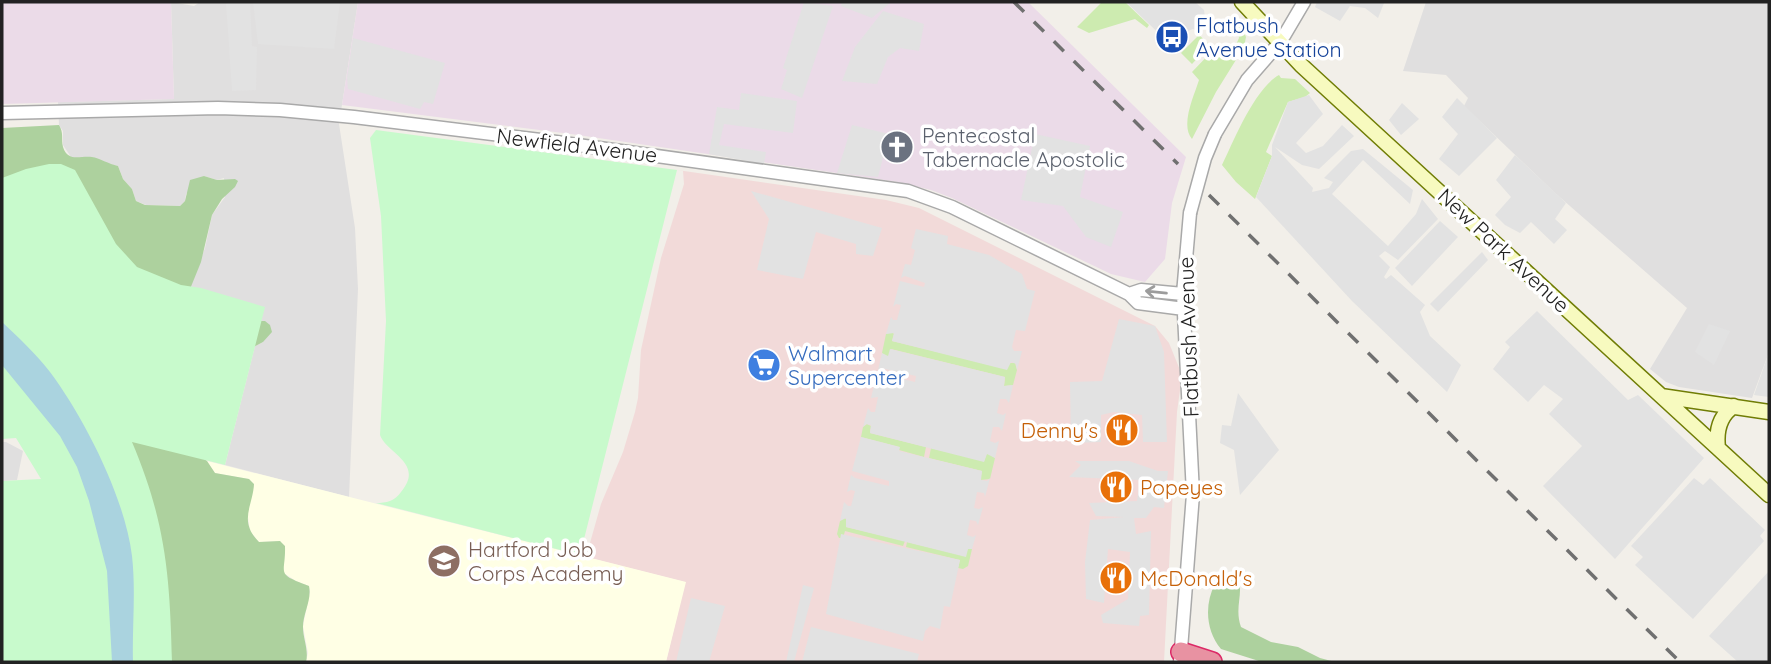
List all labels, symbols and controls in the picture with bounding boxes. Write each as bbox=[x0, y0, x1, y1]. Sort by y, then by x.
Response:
place label: Flatbush Avenue Station bbox=[1196, 12, 1342, 62]
bus stop icon: Flatbush Avenue Station bbox=[1153, 18, 1191, 56]
street label: Newfield Avenue bbox=[495, 122, 659, 168]
place label: Pentecostal Tabernacle Apostolic bbox=[922, 122, 1125, 172]
church icon: Pentecostal Tabernacle Apostolic bbox=[878, 128, 916, 166]
street label: New Park Avenue bbox=[1433, 182, 1575, 318]
street label: Flatbush Avenue bbox=[1172, 256, 1204, 418]
one-way arrow bbox=[1145, 285, 1168, 298]
place label: Walmart Supercenter bbox=[788, 340, 906, 390]
supermarket icon: Walmart Supercenter bbox=[745, 346, 783, 384]
restaurant icon: Denny's bbox=[1103, 411, 1141, 449]
place label: Denny's bbox=[1021, 417, 1098, 443]
restaurant icon: Popeyes bbox=[1097, 468, 1135, 506]
place label: Popeyes bbox=[1140, 474, 1223, 500]
place label: Hartford Job Corps Academy bbox=[468, 536, 624, 586]
school or university icon: Hartford Job Corps Academy bbox=[425, 542, 463, 580]
restaurant icon: McDonald's bbox=[1097, 559, 1135, 597]
place label: McDonald's bbox=[1140, 565, 1252, 591]

